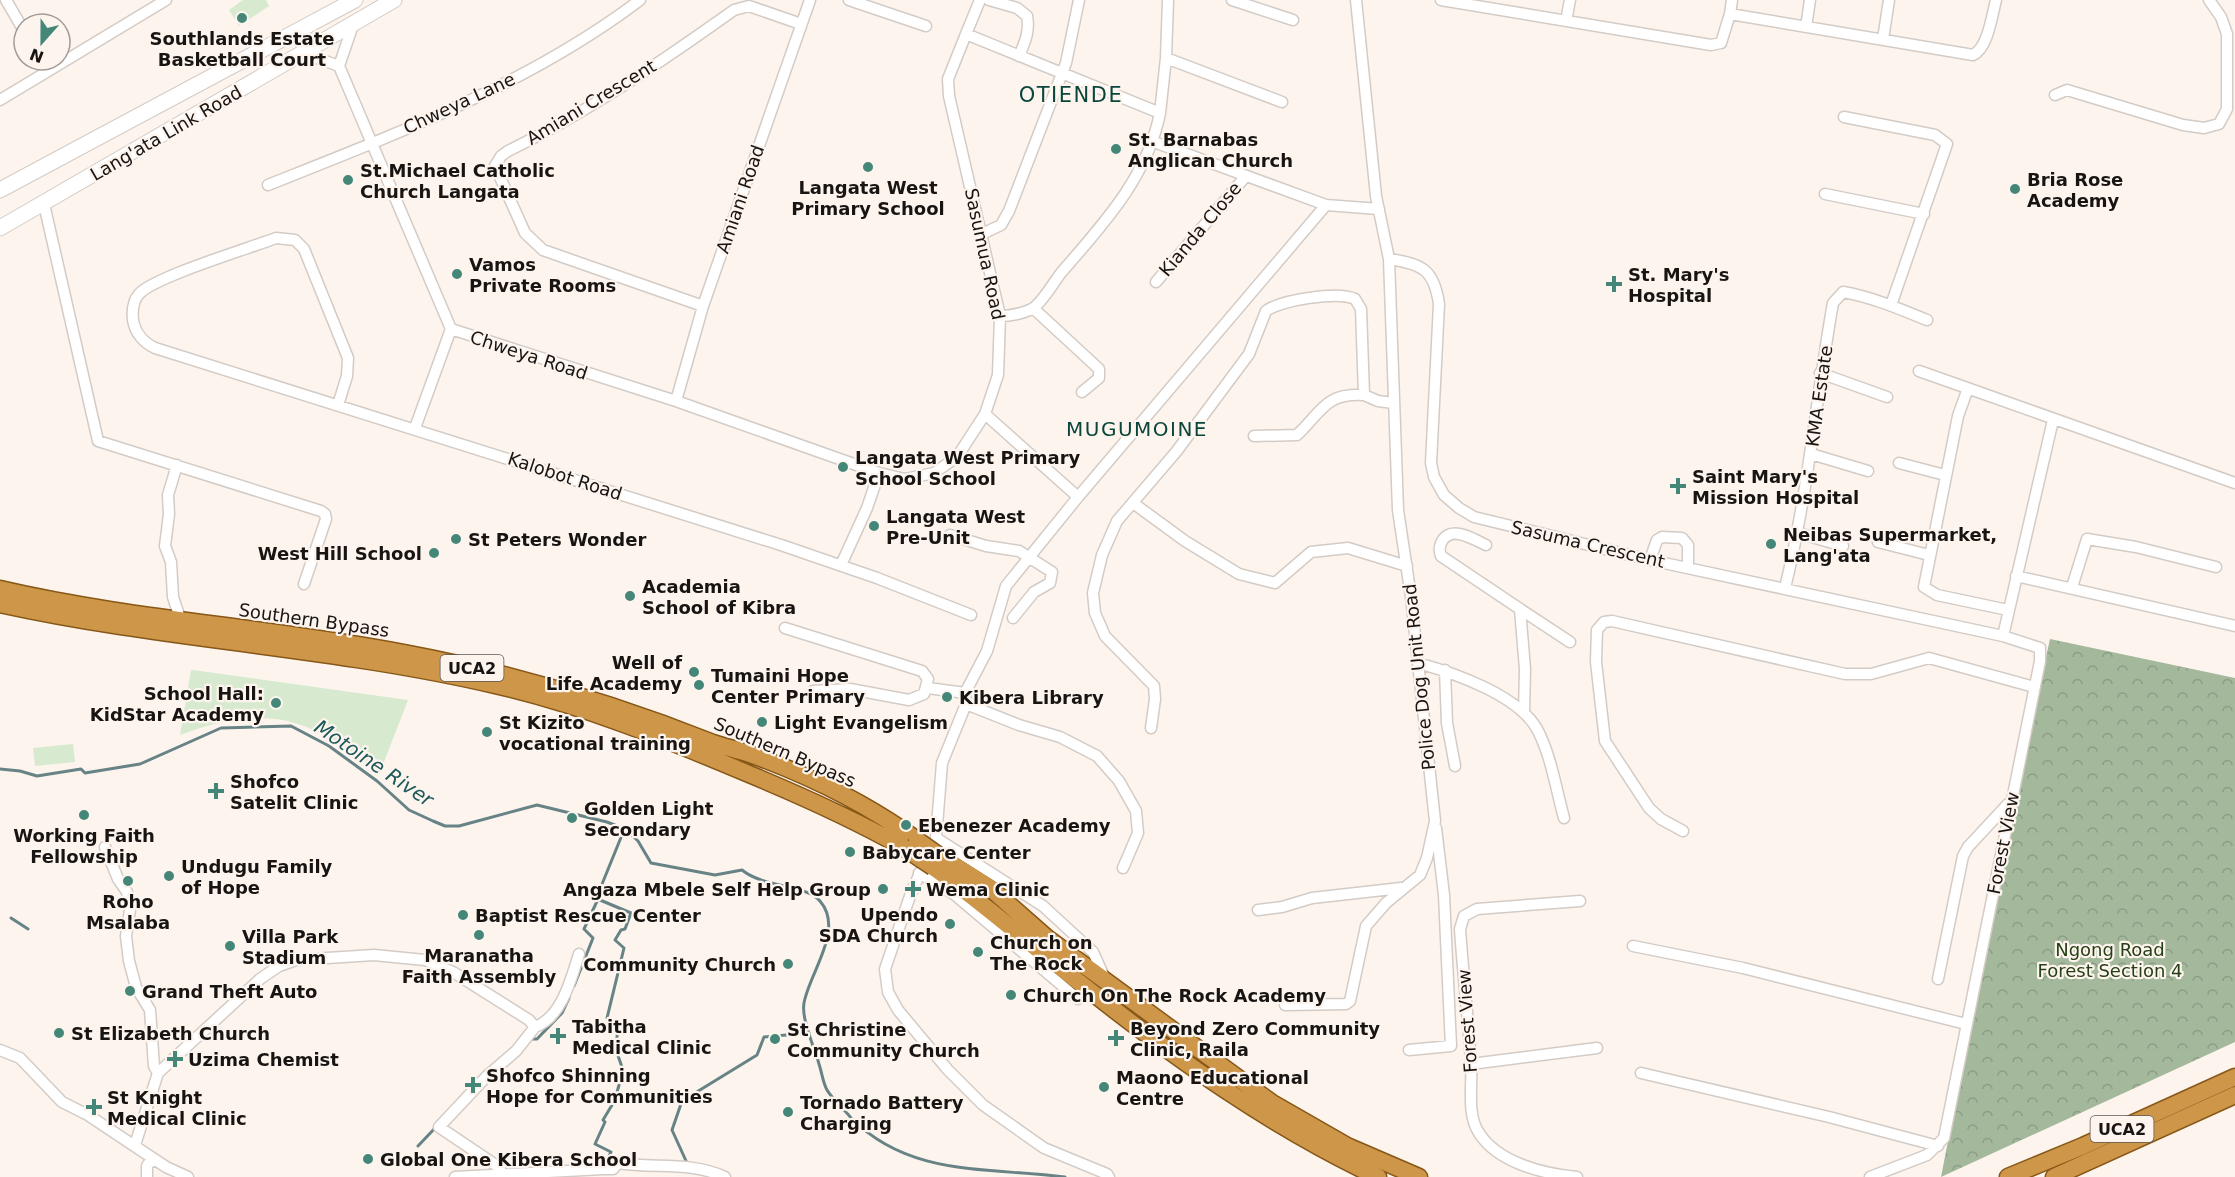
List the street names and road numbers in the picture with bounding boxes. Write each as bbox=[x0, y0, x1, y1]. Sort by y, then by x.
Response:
street label: Amiani Crescent bbox=[522, 55, 660, 149]
street label: Chweya Lane bbox=[400, 68, 518, 138]
street label: Lang'ata Link Road bbox=[87, 81, 245, 185]
street label: Amiani Road bbox=[712, 142, 768, 256]
street label: Kianda Close bbox=[1155, 178, 1245, 280]
street label: Sasumua Road bbox=[961, 186, 1009, 322]
street label: Chweya Road bbox=[468, 326, 590, 384]
street label: KMA Estate bbox=[1801, 344, 1837, 448]
street label: Kalobot Road bbox=[505, 448, 625, 504]
street label: Sasuma Crescent bbox=[1509, 516, 1667, 572]
street label: Police Dog Unit Road bbox=[1399, 583, 1439, 771]
street label: Southern Bypass bbox=[237, 599, 391, 641]
road number: UCA2 bbox=[440, 655, 504, 681]
street label: Southern Bypass bbox=[711, 713, 859, 791]
street label: Forest View bbox=[1983, 790, 2023, 896]
street label: Forest View bbox=[1453, 969, 1481, 1073]
road number: UCA2 bbox=[2090, 1116, 2154, 1142]

